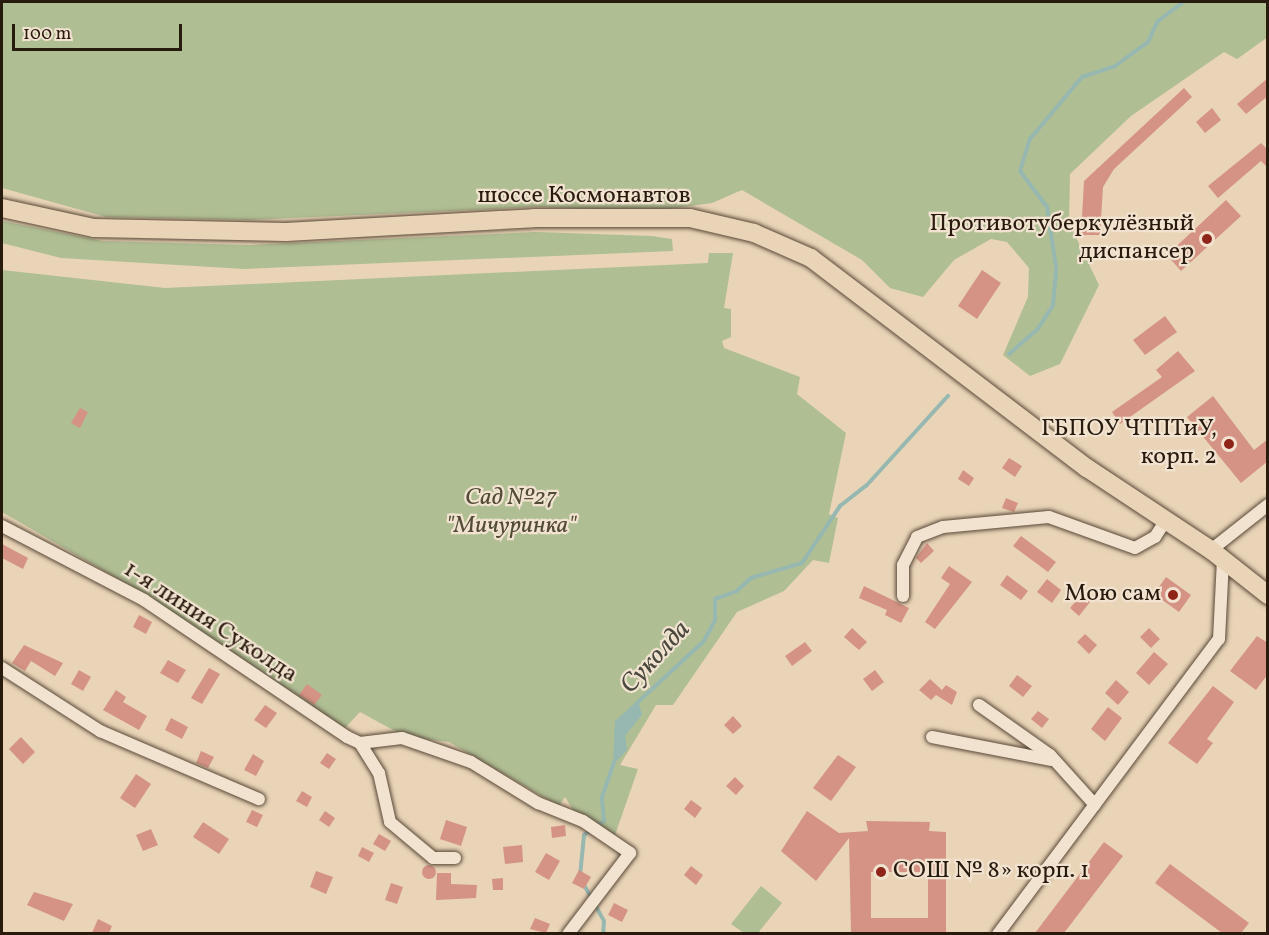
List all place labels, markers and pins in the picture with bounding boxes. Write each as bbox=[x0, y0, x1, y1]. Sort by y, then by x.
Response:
place label: Противотуберкулёзный диспансер bbox=[930, 211, 1194, 267]
marker: Противотуберкулёзный диспансер bbox=[1198, 230, 1216, 248]
place label: ГБПОУ ЧТПТиУ, корп. 2 bbox=[1040, 416, 1217, 472]
marker: ГБПОУ ЧТПТиУ, корп. 2 bbox=[1222, 437, 1236, 451]
place label: Мою сам bbox=[1064, 581, 1161, 609]
marker: Мою сам bbox=[1166, 588, 1180, 602]
place label: СОШ № 8» корп. 1 bbox=[893, 858, 1090, 886]
marker: СОШ № 8» корп. 1 bbox=[874, 865, 888, 879]

